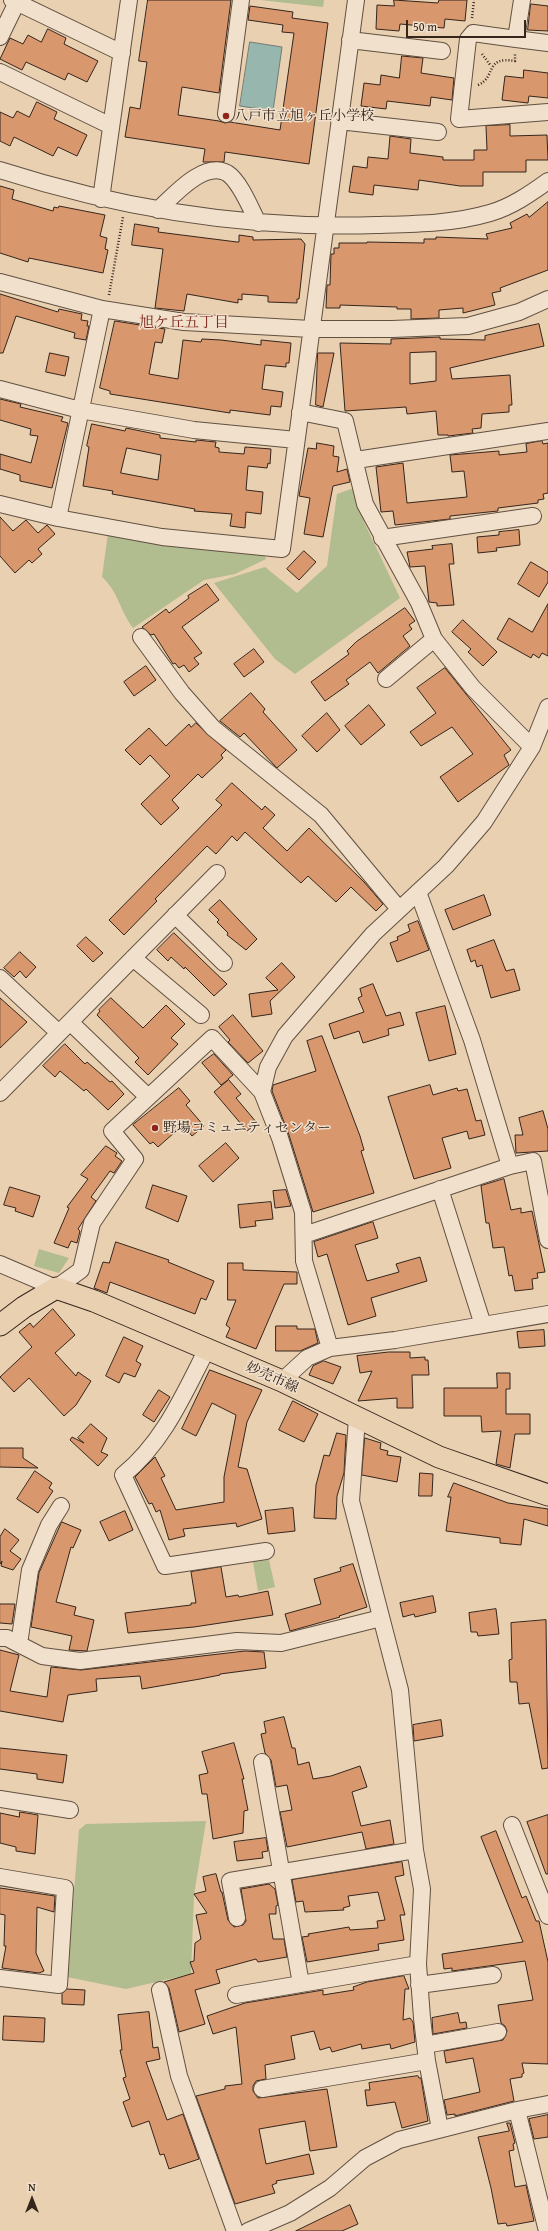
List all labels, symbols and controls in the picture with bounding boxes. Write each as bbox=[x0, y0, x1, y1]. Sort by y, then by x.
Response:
scale bar bbox=[408, 12, 528, 38]
text: 50 m bbox=[413, 18, 437, 35]
place label: 八戸市立旭ヶ丘小学校 bbox=[234, 108, 374, 124]
marker: 八戸市立旭ヶ丘小学校 bbox=[221, 111, 231, 121]
district label: 旭ケ丘五丁目 bbox=[139, 314, 229, 332]
place label: 野場コミュニティセンター bbox=[163, 1120, 331, 1136]
marker: 野場コミュニティセンター bbox=[150, 1123, 160, 1133]
street label: 妙売市線 bbox=[243, 1359, 301, 1397]
north arrow bbox=[12, 2179, 52, 2219]
text: N bbox=[28, 2179, 36, 2195]

